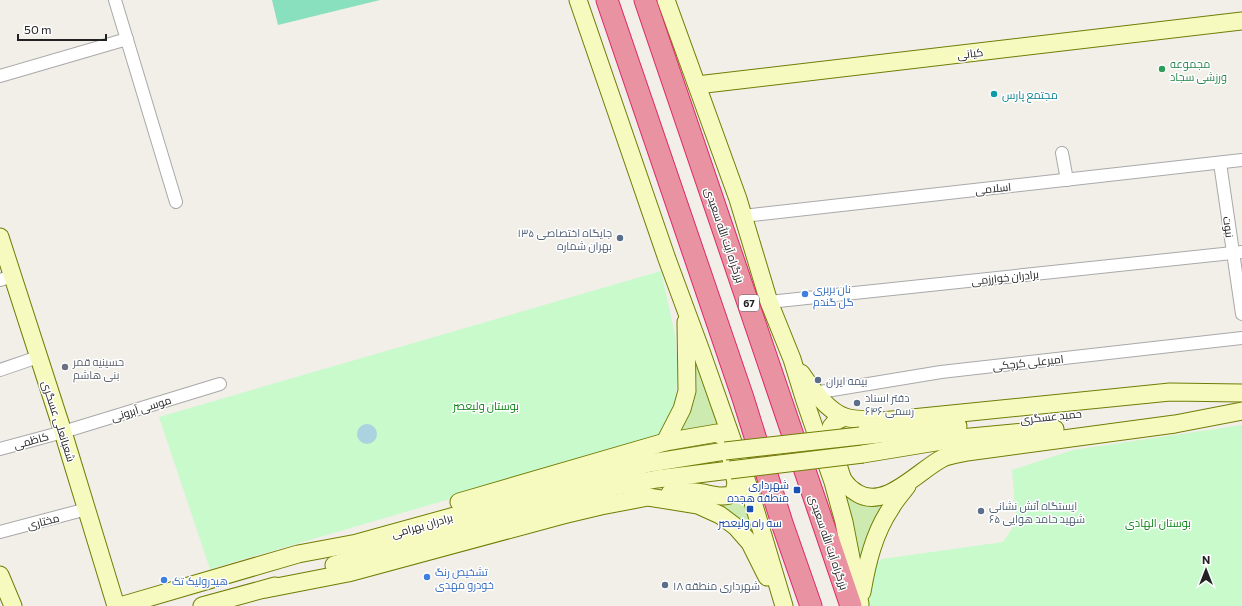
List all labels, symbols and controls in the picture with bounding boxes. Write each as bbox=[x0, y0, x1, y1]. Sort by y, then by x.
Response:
scale bar bbox=[18, 16, 106, 42]
text: 50 m bbox=[24, 22, 52, 36]
street label: کیانی bbox=[956, 45, 984, 62]
place label: مجموعه ورزشی سجاد bbox=[1170, 57, 1227, 84]
marker: مجموعه ورزشی سجاد bbox=[1157, 64, 1167, 74]
place label: مجتمع پارس bbox=[1002, 88, 1058, 103]
marker: مجتمع پارس bbox=[989, 89, 999, 99]
street label: اسلامی bbox=[974, 180, 1012, 197]
street label: بزرگراه آیت الله سعیدی bbox=[702, 185, 748, 285]
street label: نبوت bbox=[1220, 216, 1237, 239]
place label: ۱۳۵ جایگاه اختصاصی بهران شماره bbox=[518, 226, 612, 253]
marker: ۱۳۵ جایگاه اختصاصی بهران شماره bbox=[615, 233, 625, 243]
street label: برادران خوارزمی bbox=[971, 267, 1040, 288]
place label: نان بربری گل گندم bbox=[813, 282, 854, 310]
marker: نان بربری گل گندم bbox=[800, 289, 810, 299]
road number: 67 bbox=[739, 295, 759, 311]
street label: امیرعلی کرچکی bbox=[992, 352, 1064, 373]
place label: حسینیه قمر بنی هاشم bbox=[72, 355, 124, 383]
marker: حسینیه قمر بنی هاشم bbox=[60, 362, 70, 372]
place label: بیمه ایران bbox=[826, 374, 868, 388]
marker: بیمه ایران bbox=[813, 375, 823, 385]
street label: شعبانعلی عسگری bbox=[39, 379, 78, 464]
place label: دفتر اسناد رسمی ۶۴۶ bbox=[865, 391, 914, 418]
street label: موسی آبرونی bbox=[109, 393, 173, 424]
marker: دفتر اسناد رسمی ۶۴۶ bbox=[852, 398, 862, 408]
park label: بوستان ولیعصر bbox=[452, 399, 519, 413]
street label: حمید عسگری bbox=[1020, 406, 1082, 427]
street label: کاظمی bbox=[12, 429, 50, 452]
place label: شهرداری منطقه هجده bbox=[727, 478, 789, 504]
marker: شهرداری منطقه هجده bbox=[792, 485, 802, 495]
street label: بزرگراه آیت الله سعیدی bbox=[806, 492, 852, 592]
place label: ایستگاه آتش نشانی ۶۵ شهید حامد هوایی bbox=[989, 499, 1085, 526]
marker: سه راه ولیعصر bbox=[745, 504, 755, 514]
marker: ایستگاه آتش نشانی ۶۵ شهید حامد هوایی bbox=[976, 506, 986, 516]
street label: مختاری bbox=[25, 510, 61, 533]
street label: برادران بهرامی bbox=[390, 510, 454, 541]
place label: سه راه ولیعصر bbox=[717, 516, 782, 530]
park label: بوستان الهادی bbox=[1125, 516, 1191, 530]
north arrow bbox=[1186, 550, 1226, 590]
text: N bbox=[1202, 553, 1210, 566]
place label: تشخیص رنگ خودرو مهدی bbox=[435, 565, 494, 592]
marker: تشخیص رنگ خودرو مهدی bbox=[422, 572, 432, 582]
place label: هیدرولیک تک bbox=[172, 574, 228, 588]
marker: هیدرولیک تک bbox=[159, 575, 169, 585]
place label: شهرداری منطقه ۱۸ bbox=[673, 579, 760, 593]
marker: شهرداری منطقه ۱۸ bbox=[660, 580, 670, 590]

